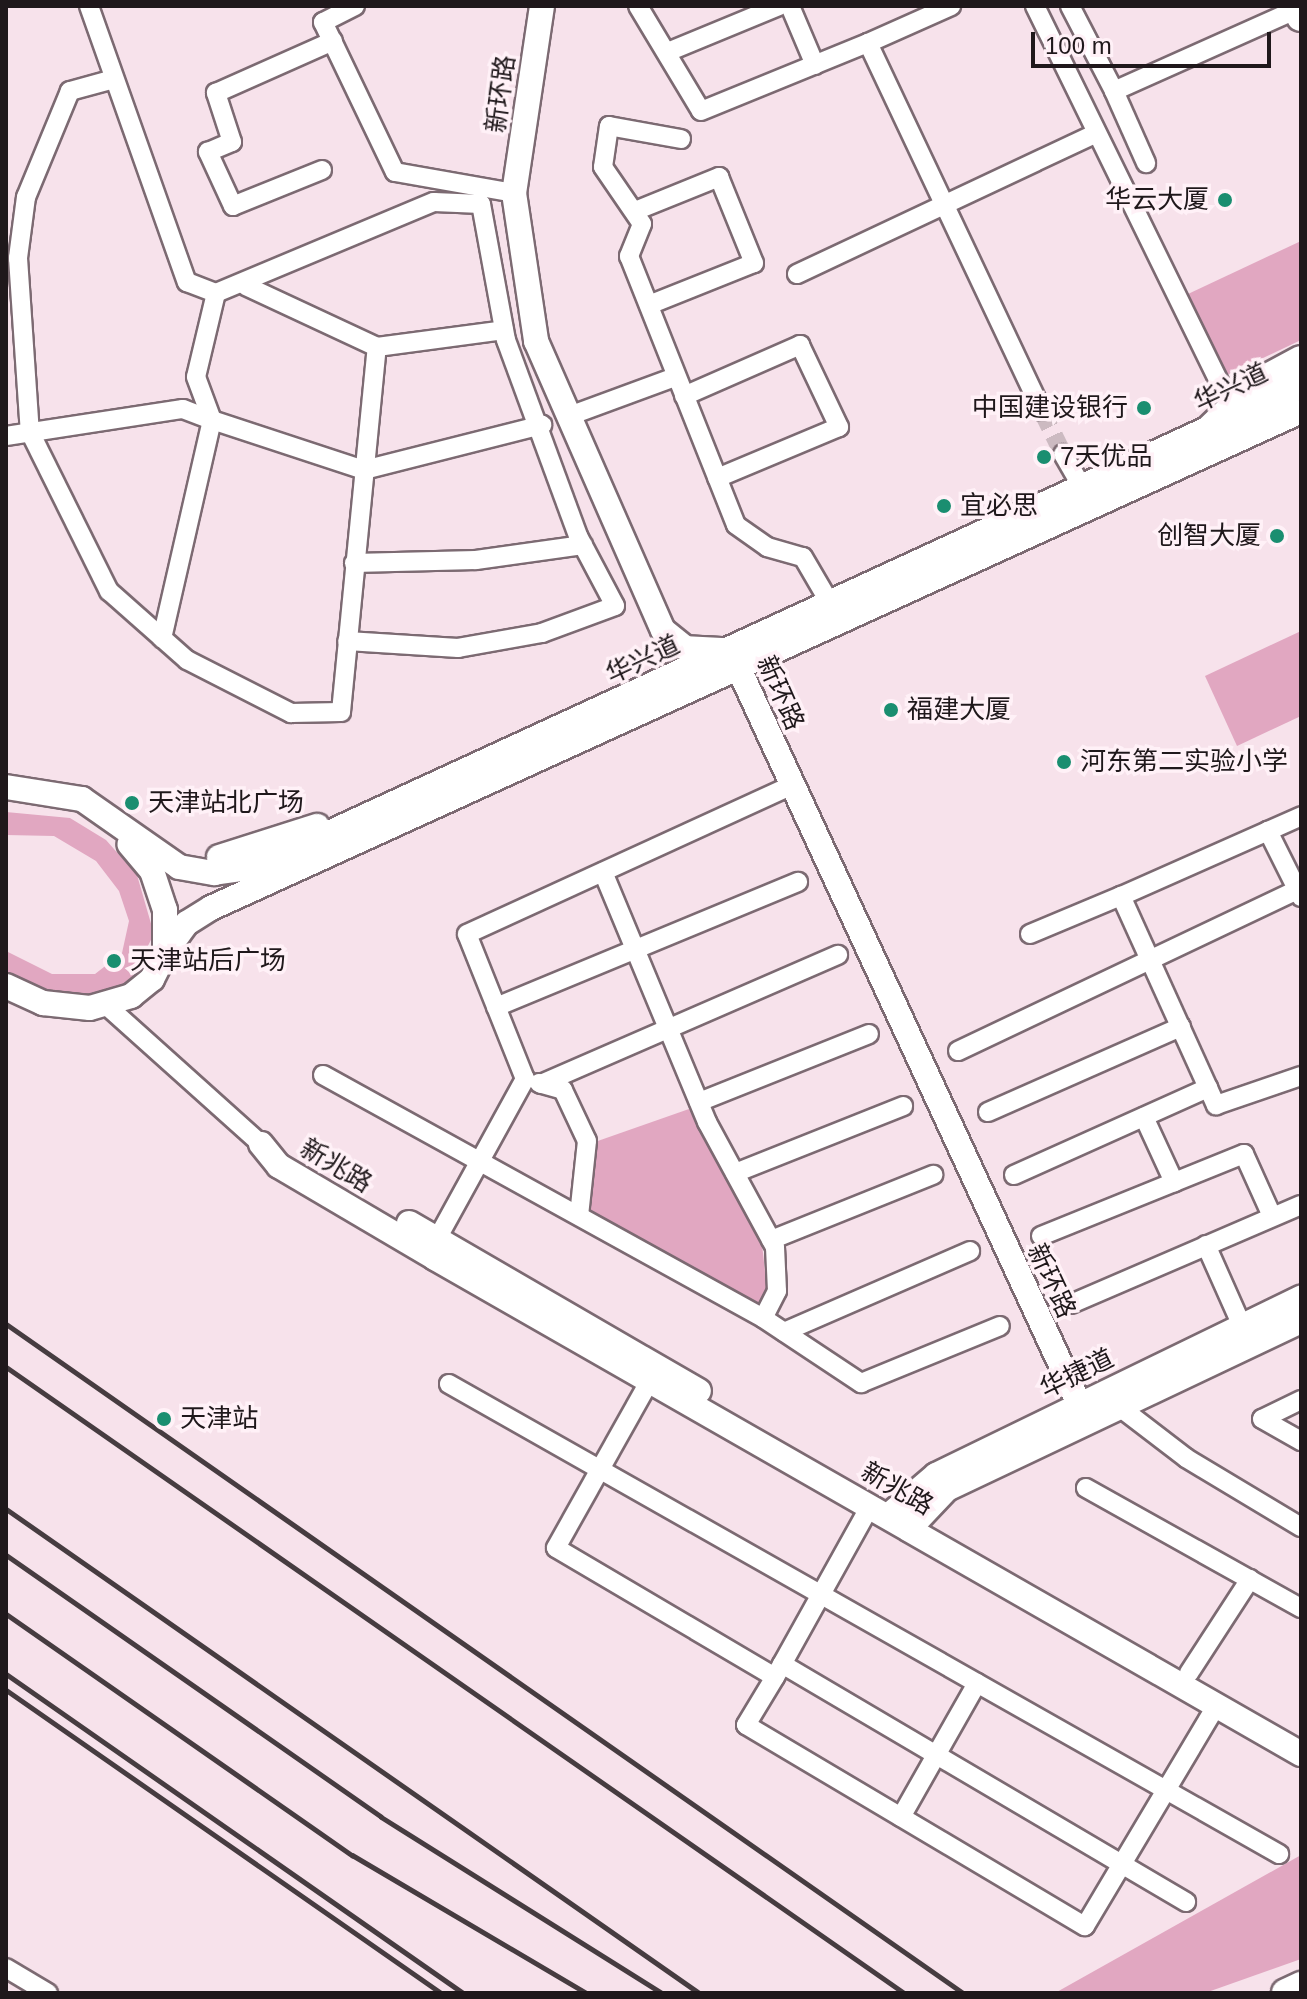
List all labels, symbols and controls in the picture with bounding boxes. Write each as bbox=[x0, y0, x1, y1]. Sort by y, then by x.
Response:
scale bar bbox=[1035, 16, 1275, 66]
text: 100 m bbox=[1045, 32, 1112, 59]
street label: 新环路 bbox=[480, 53, 522, 135]
place label: 华云大厦 bbox=[1105, 184, 1209, 216]
marker: 华云大厦 bbox=[1216, 191, 1234, 209]
street label: 华兴道 bbox=[1189, 357, 1273, 419]
place label: 中国建设银行 bbox=[972, 392, 1128, 424]
marker: 中国建设银行 bbox=[1135, 399, 1153, 417]
place label: 7天优品 bbox=[1060, 441, 1152, 473]
marker: 7天优品 bbox=[1035, 448, 1053, 466]
place label: 宜必思 bbox=[960, 490, 1038, 522]
marker: 宜必思 bbox=[935, 497, 953, 515]
place label: 创智大厦 bbox=[1157, 520, 1261, 552]
marker: 创智大厦 bbox=[1268, 527, 1286, 545]
street label: 华兴道 bbox=[601, 629, 685, 691]
street label: 新环路 bbox=[750, 651, 810, 735]
place label: 福建大厦 bbox=[907, 694, 1011, 726]
marker: 福建大厦 bbox=[882, 701, 900, 719]
place label: 河东第二实验小学 bbox=[1080, 746, 1288, 778]
marker: 河东第二实验小学 bbox=[1055, 753, 1073, 771]
place label: 天津站北广场 bbox=[148, 787, 304, 819]
marker: 天津站北广场 bbox=[123, 794, 141, 812]
place label: 天津站后广场 bbox=[130, 945, 286, 977]
marker: 天津站后广场 bbox=[105, 952, 123, 970]
street label: 新兆路 bbox=[295, 1133, 377, 1199]
street label: 新环路 bbox=[1020, 1239, 1082, 1323]
street label: 华捷道 bbox=[1035, 1343, 1119, 1405]
place label: 天津站 bbox=[180, 1403, 258, 1435]
marker: 天津站 bbox=[155, 1410, 173, 1428]
street label: 新兆路 bbox=[855, 1456, 939, 1522]

